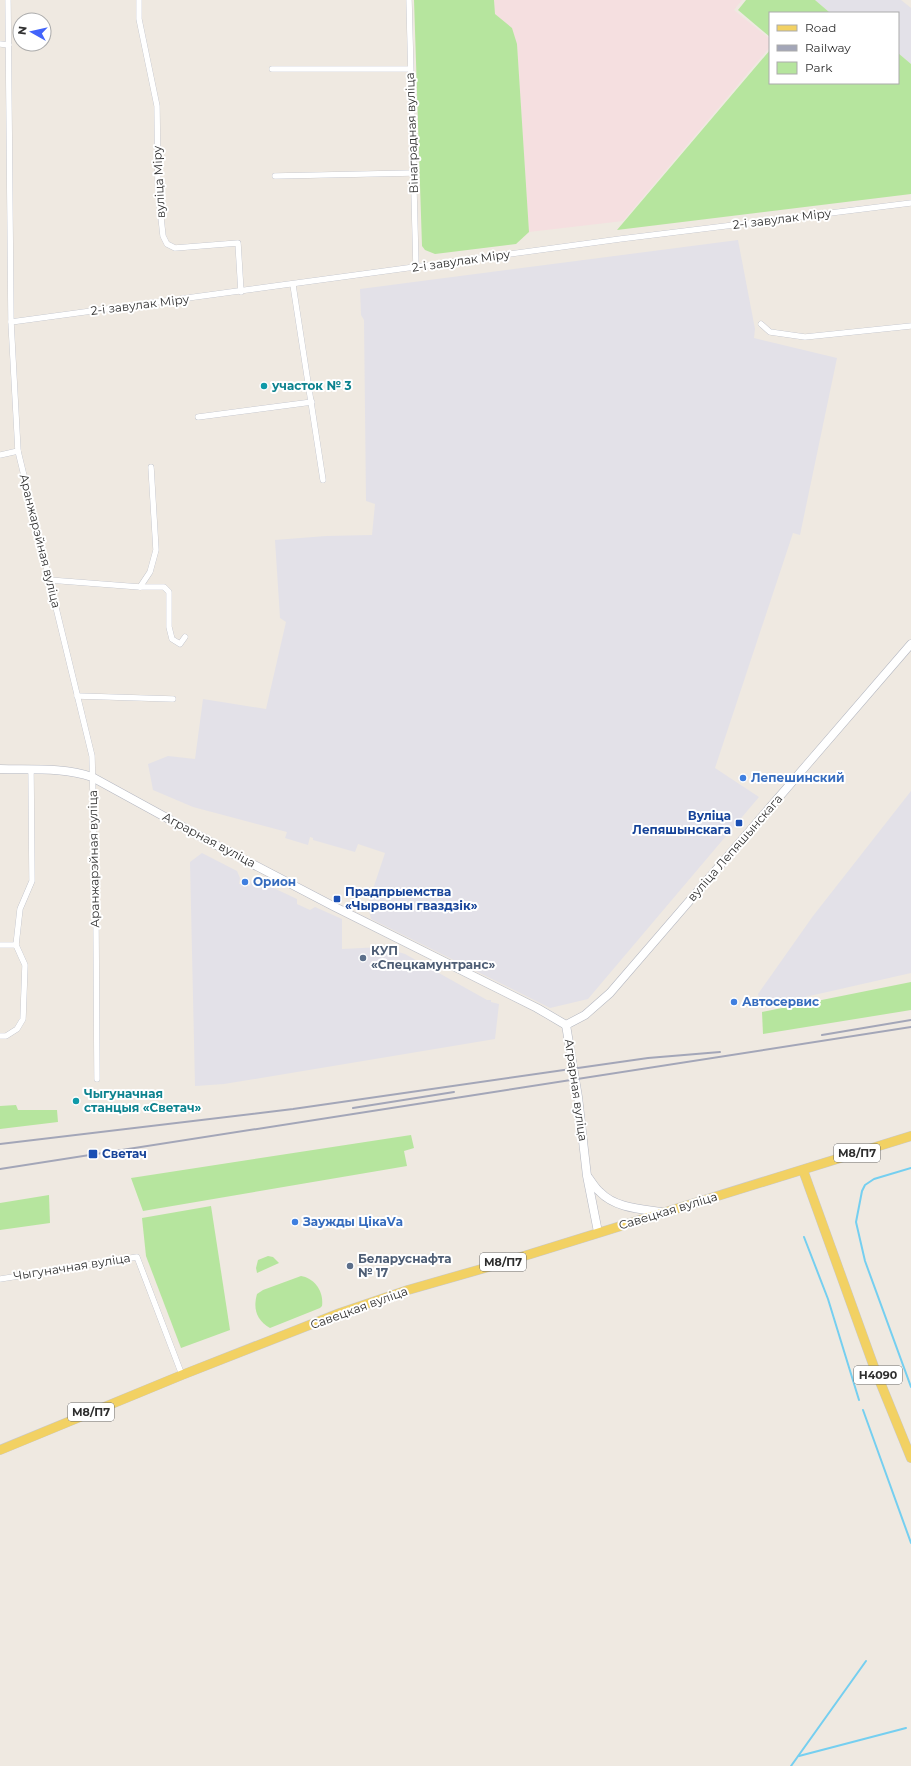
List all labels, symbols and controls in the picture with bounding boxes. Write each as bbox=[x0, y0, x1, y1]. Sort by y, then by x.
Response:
north arrow bbox=[12, 12, 52, 52]
legend bbox=[769, 12, 899, 84]
text: Road bbox=[805, 20, 836, 35]
text: N bbox=[15, 25, 30, 36]
text: Railway bbox=[805, 40, 851, 55]
text: Park bbox=[805, 60, 833, 75]
street label: Вінаградная вуліца bbox=[402, 72, 421, 194]
street label: вуліца Міру bbox=[149, 145, 168, 219]
street label: 2-і завулак Міру bbox=[732, 205, 832, 232]
street label: 2-і завулак Міру bbox=[411, 246, 511, 275]
street label: 2-і завулак Міру bbox=[90, 291, 190, 318]
place label: участок № 3 bbox=[271, 378, 352, 393]
marker: участок № 3 bbox=[259, 381, 269, 391]
street label: Аранжарэйная вуліца bbox=[17, 472, 64, 609]
place label: Лепешинский bbox=[751, 770, 845, 785]
marker: Лепешинский bbox=[738, 773, 748, 783]
street label: Аранжарэйная вуліца bbox=[85, 790, 102, 928]
street label: вуліца Лепяшынскага bbox=[684, 791, 785, 904]
place label: Вуліца Лепяшынскага bbox=[632, 808, 731, 837]
street label: Аграрная вуліца bbox=[160, 809, 258, 870]
marker: Вуліца Лепяшынскага bbox=[734, 818, 744, 828]
place label: Орион bbox=[253, 874, 296, 889]
marker: Орион bbox=[240, 877, 250, 887]
place label: Прадпрыемства «Чырвоны гваздзік» bbox=[345, 884, 478, 913]
marker: Прадпрыемства «Чырвоны гваздзік» bbox=[332, 894, 342, 904]
place label: КУП «Спецкамунтранс» bbox=[371, 943, 496, 972]
marker: КУП «Спецкамунтранс» bbox=[358, 953, 368, 963]
place label: Автосервис bbox=[742, 994, 819, 1009]
marker: Автосервис bbox=[729, 997, 739, 1007]
street label: Аграрная вуліца bbox=[562, 1038, 591, 1142]
place label: Чыгуначная станцыя «Светач» bbox=[84, 1086, 202, 1115]
marker: Чыгуначная станцыя «Светач» bbox=[71, 1096, 81, 1106]
road number: М8/П7 bbox=[834, 1144, 880, 1162]
place label: Светач bbox=[102, 1146, 147, 1161]
marker: Светач bbox=[87, 1148, 99, 1160]
street label: Савецкая вуліца bbox=[617, 1188, 719, 1233]
place label: Заужды ЦікаVа bbox=[302, 1214, 403, 1229]
marker: Заужды ЦікаVа bbox=[290, 1217, 300, 1227]
street label: Чыгуначная вуліца bbox=[12, 1250, 131, 1283]
place label: Беларуснафта № 17 bbox=[358, 1251, 451, 1280]
road number: М8/П7 bbox=[480, 1253, 526, 1271]
marker: Беларуснафта № 17 bbox=[345, 1261, 355, 1271]
street label: Савецкая вуліца bbox=[308, 1283, 410, 1332]
road number: Н4090 bbox=[854, 1366, 902, 1384]
road number: М8/П7 bbox=[68, 1403, 114, 1421]

